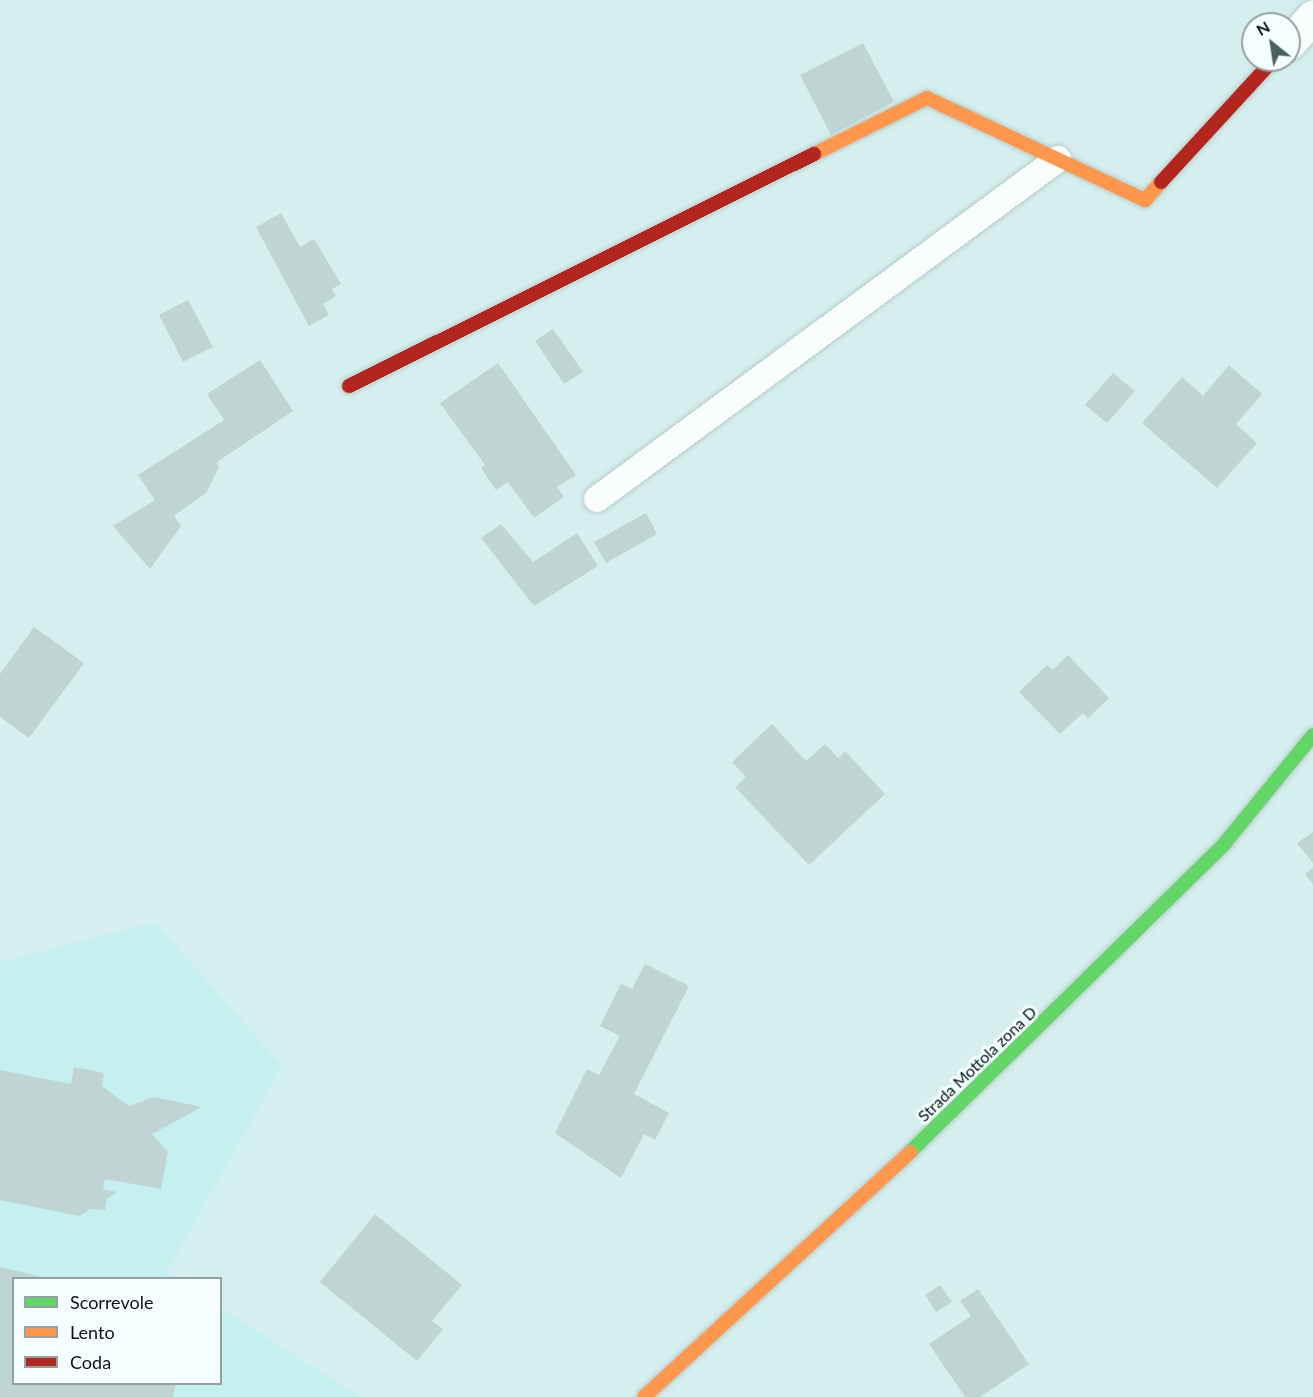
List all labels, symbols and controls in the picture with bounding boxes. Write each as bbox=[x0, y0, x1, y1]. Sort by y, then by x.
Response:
north arrow bbox=[1241, 12, 1301, 72]
text: N bbox=[1253, 16, 1273, 39]
street label: Strada Mottola zona D bbox=[914, 1002, 1040, 1126]
legend bbox=[12, 1277, 222, 1385]
text: Scorrevole bbox=[70, 1291, 153, 1313]
text: Lento bbox=[70, 1321, 115, 1343]
text: Coda bbox=[70, 1351, 111, 1373]

